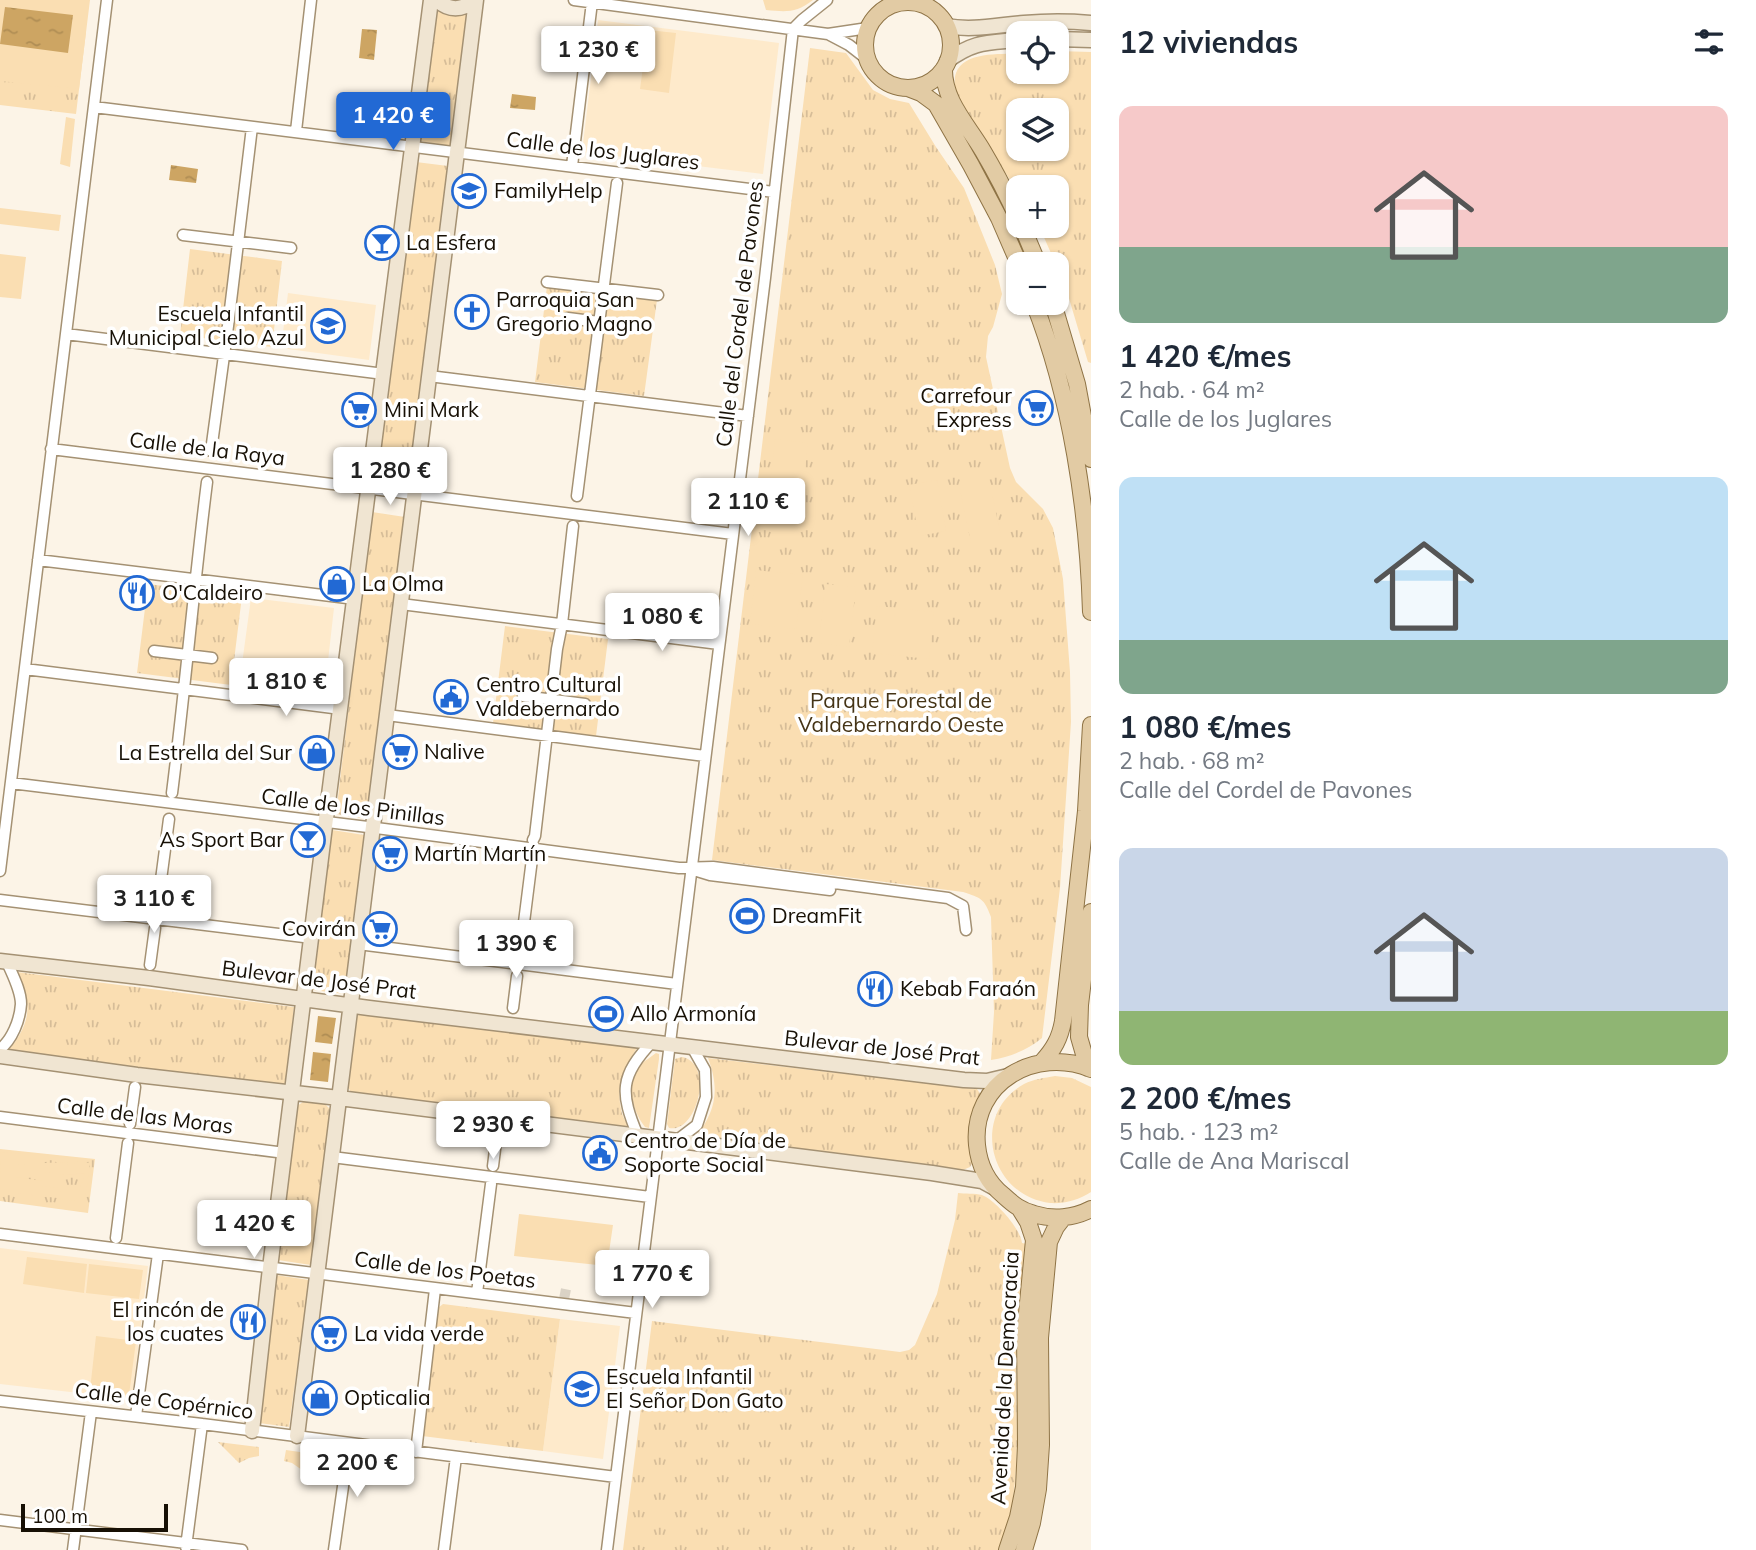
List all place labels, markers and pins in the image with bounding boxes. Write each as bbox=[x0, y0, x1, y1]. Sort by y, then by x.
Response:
pin: 1 230 € bbox=[533, 27, 663, 86]
pin: 1 420 € bbox=[328, 92, 458, 152]
school or university icon: FamilyHelp bbox=[450, 172, 488, 210]
place label: FamilyHelp bbox=[494, 177, 603, 203]
bar icon: La Esfera bbox=[363, 224, 401, 262]
place label: La Esfera bbox=[406, 229, 496, 255]
place label: Parroquia San Gregorio Magno bbox=[496, 286, 653, 336]
church icon: Parroquia San Gregorio Magno bbox=[453, 293, 491, 331]
place label: Escuela Infantil Municipal Cielo Azul bbox=[109, 300, 304, 350]
school or university icon: Escuela Infantil Municipal Cielo Azul bbox=[309, 307, 347, 345]
place label: Carrefour Express bbox=[920, 382, 1012, 432]
supermarket icon: Carrefour Express bbox=[1017, 389, 1055, 427]
supermarket icon: Mini Mark bbox=[340, 391, 378, 429]
place label: Mini Mark bbox=[384, 396, 479, 422]
pin: 1 280 € bbox=[325, 448, 455, 507]
pin: 2 110 € bbox=[683, 478, 813, 538]
shop icon: La Olma bbox=[318, 565, 356, 603]
place label: La Olma bbox=[362, 570, 444, 596]
restaurant icon: O'Caldeiro bbox=[118, 574, 156, 612]
place label: O'Caldeiro bbox=[162, 579, 263, 605]
pin: 1 080 € bbox=[597, 594, 727, 653]
pin: 1 810 € bbox=[221, 658, 351, 718]
place label: Centro Cultural Valdebernardo bbox=[476, 671, 622, 721]
public building icon: Centro Cultural Valdebernardo bbox=[432, 678, 470, 716]
supermarket icon: Nalive bbox=[381, 733, 419, 771]
shop icon: La Estrella del Sur bbox=[298, 734, 336, 772]
place label: Nalive bbox=[424, 738, 485, 764]
place label: La Estrella del Sur bbox=[118, 739, 292, 765]
bar icon: As Sport Bar bbox=[289, 821, 327, 859]
place label: As Sport Bar bbox=[160, 826, 284, 852]
supermarket icon: Martín Martín bbox=[371, 835, 409, 873]
place label: Martín Martín bbox=[414, 840, 546, 866]
pin: 3 110 € bbox=[89, 876, 219, 935]
sports icon: DreamFit bbox=[728, 897, 766, 935]
place label: DreamFit bbox=[772, 902, 862, 928]
supermarket icon: Covirán bbox=[361, 910, 399, 948]
place label: Covirán bbox=[282, 915, 356, 941]
pin: 1 390 € bbox=[451, 920, 581, 980]
restaurant icon: Kebab Faraón bbox=[856, 970, 894, 1008]
place label: Kebab Faraón bbox=[900, 975, 1036, 1001]
sports icon: Allo Armonía bbox=[587, 995, 625, 1033]
place label: Allo Armonía bbox=[630, 1000, 756, 1026]
pin: 2 930 € bbox=[428, 1102, 558, 1161]
place label: Centro de Día de Soporte Social bbox=[624, 1127, 786, 1177]
public building icon: Centro de Día de Soporte Social bbox=[581, 1134, 619, 1172]
pin: 1 420 € bbox=[189, 1200, 319, 1260]
pin: 1 770 € bbox=[587, 1250, 717, 1310]
place label: El rincón de los cuates bbox=[112, 1296, 224, 1346]
restaurant icon: El rincón de los cuates bbox=[229, 1303, 267, 1341]
supermarket icon: La vida verde bbox=[310, 1315, 348, 1353]
place label: La vida verde bbox=[354, 1320, 484, 1346]
place label: Escuela Infantil El Señor Don Gato bbox=[606, 1363, 783, 1413]
school or university icon: Escuela Infantil El Señor Don Gato bbox=[563, 1370, 601, 1408]
shop icon: Opticalia bbox=[301, 1379, 339, 1417]
place label: Opticalia bbox=[344, 1384, 431, 1410]
pin: 2 200 € bbox=[292, 1440, 422, 1499]

